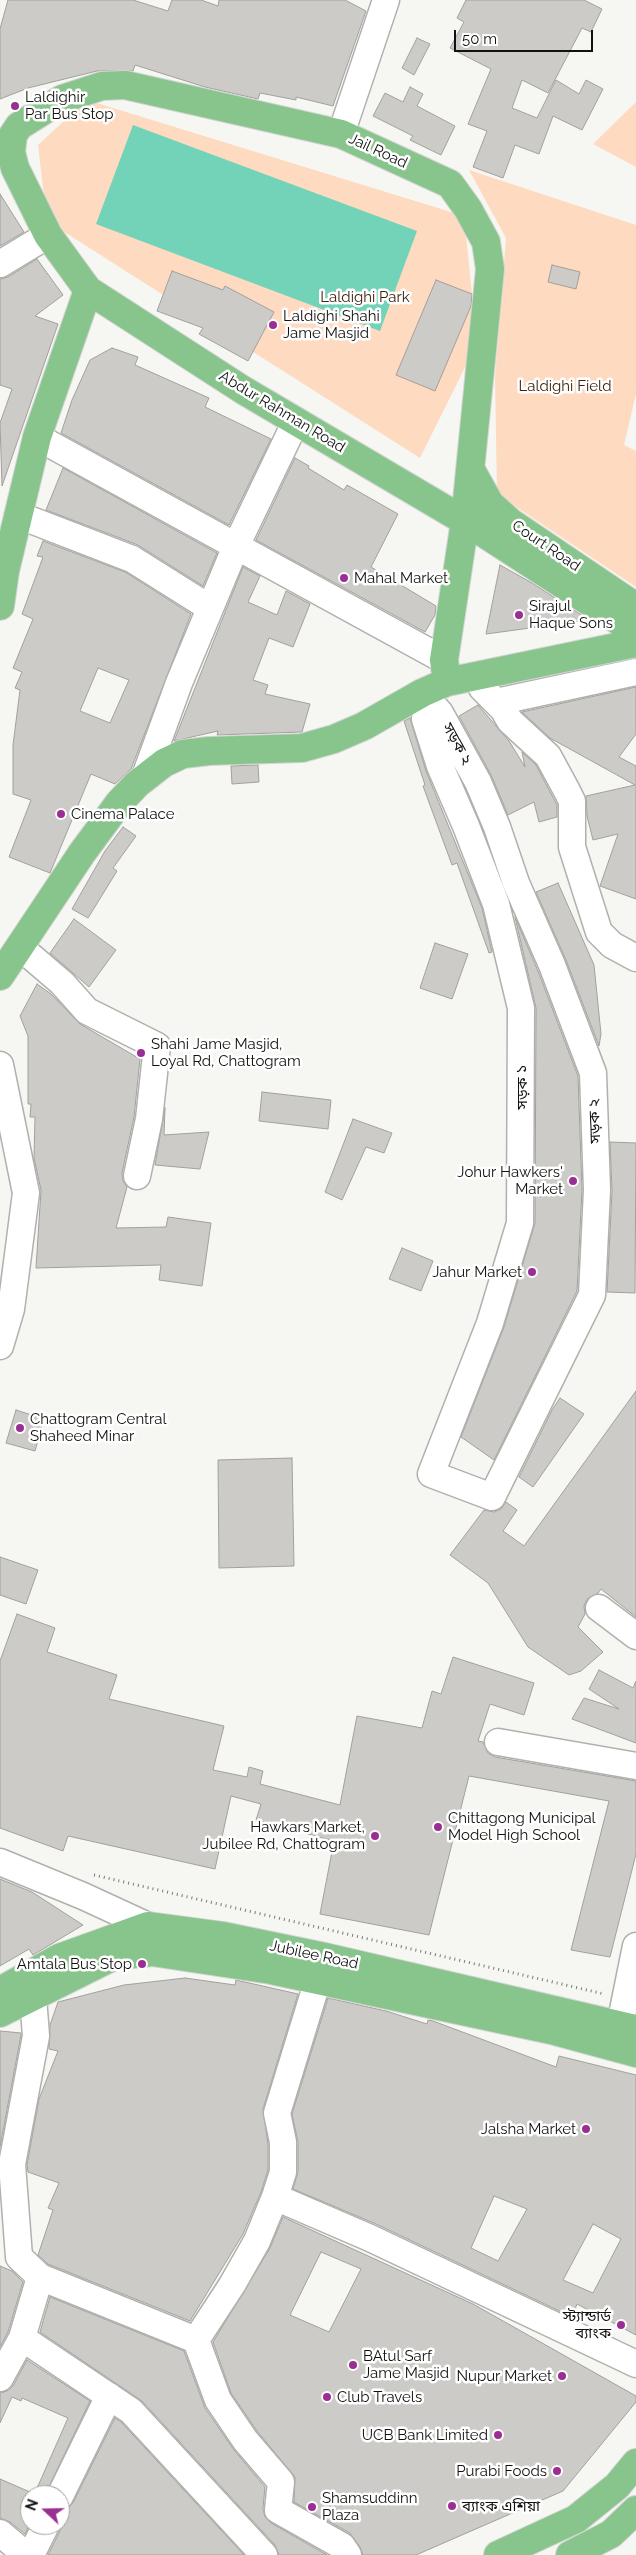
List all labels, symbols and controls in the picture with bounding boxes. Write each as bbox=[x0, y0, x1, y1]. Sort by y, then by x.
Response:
scale bar bbox=[456, 20, 595, 52]
text: 50 m bbox=[462, 30, 497, 48]
place label: Laldighir Par Bus Stop bbox=[25, 88, 114, 123]
marker: Laldighir Par Bus Stop bbox=[9, 100, 21, 112]
street label: Jail Road bbox=[346, 130, 410, 172]
park label: Laldighi Park bbox=[320, 288, 410, 306]
place label: Laldighi Shahi Jame Masjid bbox=[283, 307, 380, 342]
marker: Laldighi Shahi Jame Masjid bbox=[267, 319, 279, 331]
street label: Abdur Rahman Road bbox=[216, 367, 348, 457]
park label: Laldighi Field bbox=[518, 377, 612, 395]
street label: Court Road bbox=[509, 517, 583, 575]
place label: Mahal Market bbox=[354, 569, 448, 587]
marker: Mahal Market bbox=[338, 572, 350, 584]
place label: Sirajul Haque Sons bbox=[529, 597, 613, 632]
marker: Sirajul Haque Sons bbox=[513, 609, 525, 621]
street label: সড়ক ২ bbox=[438, 720, 476, 768]
place label: Cinema Palace bbox=[71, 805, 175, 823]
marker: Cinema Palace bbox=[55, 808, 67, 820]
place label: Shahi Jame Masjid, Loyal Rd, Chattogram bbox=[151, 1035, 301, 1070]
marker: Shahi Jame Masjid, Loyal Rd, Chattogram bbox=[135, 1047, 147, 1059]
street label: সড়ক ১ bbox=[513, 1065, 531, 1109]
street label: সড়ক ২ bbox=[585, 1098, 605, 1144]
place label: Johur Hawkers' Market bbox=[457, 1163, 563, 1198]
marker: Johur Hawkers' Market bbox=[567, 1175, 579, 1187]
place label: Jahur Market bbox=[432, 1263, 522, 1281]
marker: Jahur Market bbox=[526, 1266, 538, 1278]
place label: Chattogram Central Shaheed Minar bbox=[30, 1410, 167, 1445]
marker: Chattogram Central Shaheed Minar bbox=[14, 1422, 26, 1434]
place label: Chittagong Municipal Model High School bbox=[448, 1809, 596, 1844]
place label: Hawkars Market, Jubilee Rd, Chattogram bbox=[202, 1818, 365, 1853]
marker: Chittagong Municipal Model High School bbox=[432, 1821, 444, 1833]
marker: Hawkars Market, Jubilee Rd, Chattogram bbox=[369, 1830, 381, 1842]
street label: Jubilee Road bbox=[268, 1937, 360, 1973]
place label: Amtala Bus Stop bbox=[17, 1955, 132, 1973]
marker: Amtala Bus Stop bbox=[136, 1958, 148, 1970]
place label: Jalsha Market bbox=[481, 2120, 576, 2138]
marker: Jalsha Market bbox=[580, 2123, 592, 2135]
place label: স্ট্যান্ডার্ড ব্যাংক bbox=[563, 2307, 611, 2342]
marker: স্ট্যান্ডার্ড ব্যাংক bbox=[615, 2319, 627, 2331]
place label: BAtul Sarf Jame Masjid bbox=[363, 2347, 449, 2382]
marker: BAtul Sarf Jame Masjid bbox=[347, 2359, 359, 2371]
place label: Nupur Market bbox=[456, 2367, 552, 2385]
marker: Nupur Market bbox=[556, 2370, 568, 2382]
place label: Club Travels bbox=[337, 2388, 422, 2406]
marker: Club Travels bbox=[321, 2391, 333, 2403]
place label: UCB Bank Limited bbox=[362, 2426, 488, 2444]
marker: UCB Bank Limited bbox=[492, 2429, 504, 2441]
place label: Purabi Foods bbox=[456, 2462, 547, 2480]
marker: Purabi Foods bbox=[551, 2465, 563, 2477]
north arrow bbox=[20, 2485, 70, 2535]
place label: Shamsuddinn Plaza bbox=[322, 2489, 417, 2524]
text: N bbox=[23, 2497, 41, 2513]
place label: ব্যাংক এশিয়া bbox=[462, 2497, 540, 2515]
marker: ব্যাংক এশিয়া bbox=[446, 2500, 458, 2512]
marker: Shamsuddinn Plaza bbox=[306, 2501, 318, 2513]

